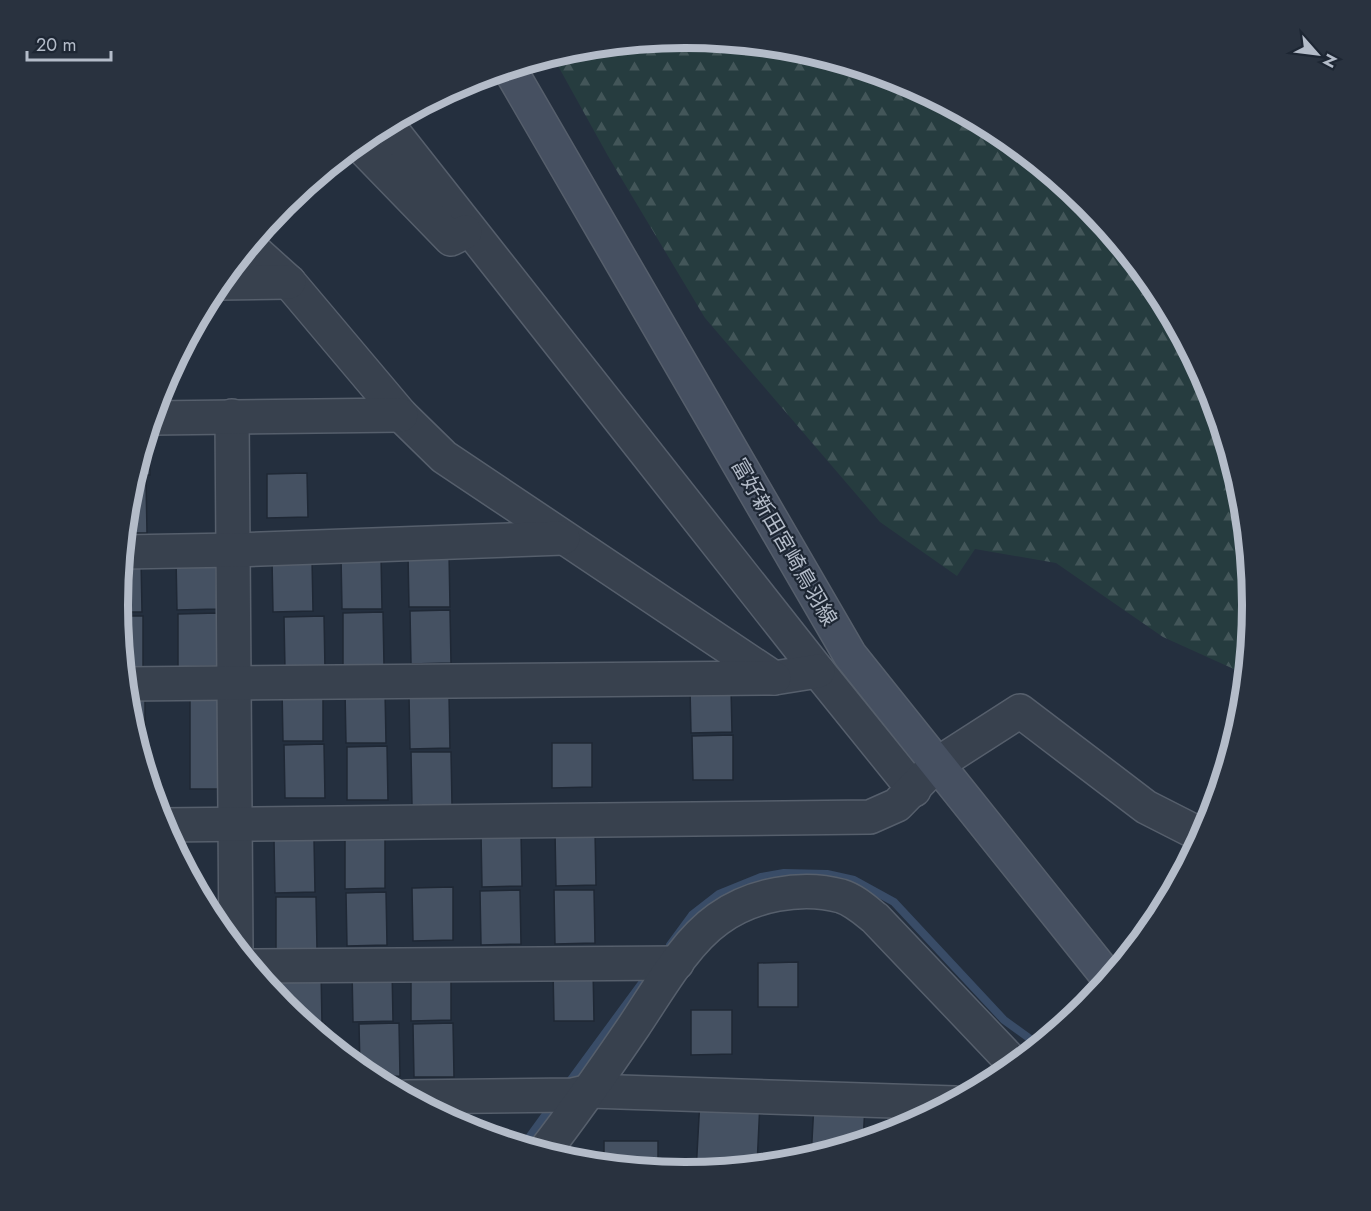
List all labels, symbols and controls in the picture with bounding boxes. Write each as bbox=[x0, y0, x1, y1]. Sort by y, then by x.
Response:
scale bar bbox=[27, 24, 111, 62]
north arrow bbox=[1287, 24, 1347, 84]
text: 20 m bbox=[36, 32, 76, 58]
text: N bbox=[1317, 50, 1343, 72]
street label: 富好新田宮崎鳥羽線 bbox=[724, 453, 844, 631]

